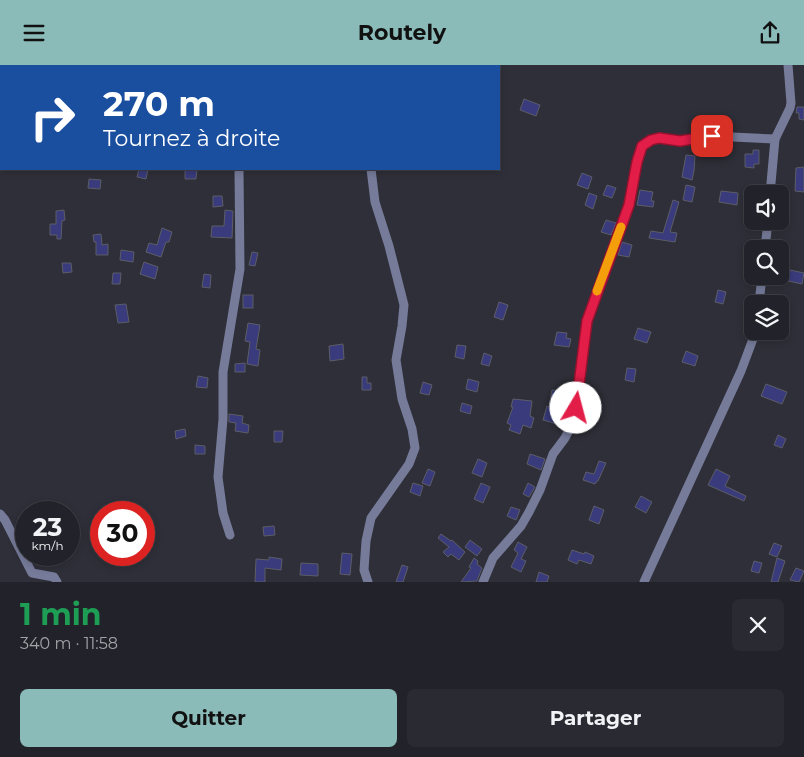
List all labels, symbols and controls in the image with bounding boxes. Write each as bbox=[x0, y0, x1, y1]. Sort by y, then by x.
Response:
icon: menu bbox=[20, 19, 48, 47]
text: Routely bbox=[358, 19, 446, 46]
icon: share bbox=[756, 19, 784, 47]
text: 270 m bbox=[103, 82, 215, 125]
icon: right bbox=[20, 85, 85, 150]
pin bbox=[691, 115, 733, 157]
icon: arrive bbox=[698, 122, 726, 150]
text: Tournez à droite bbox=[103, 125, 280, 152]
map controls bbox=[744, 185, 789, 340]
button: sound bbox=[744, 185, 789, 230]
button: search bbox=[744, 240, 789, 285]
button: layers bbox=[744, 295, 789, 340]
position arrow bbox=[549, 381, 601, 433]
speed limit sign: 30 bbox=[90, 501, 155, 566]
text: 23 bbox=[33, 512, 62, 542]
text: km/h bbox=[31, 538, 64, 553]
text: 1 min bbox=[20, 596, 101, 633]
button: close bbox=[732, 599, 784, 651]
text: 340 m · 11:58 bbox=[20, 634, 118, 653]
button: Quitter bbox=[20, 689, 397, 747]
button: Partager bbox=[407, 689, 784, 747]

